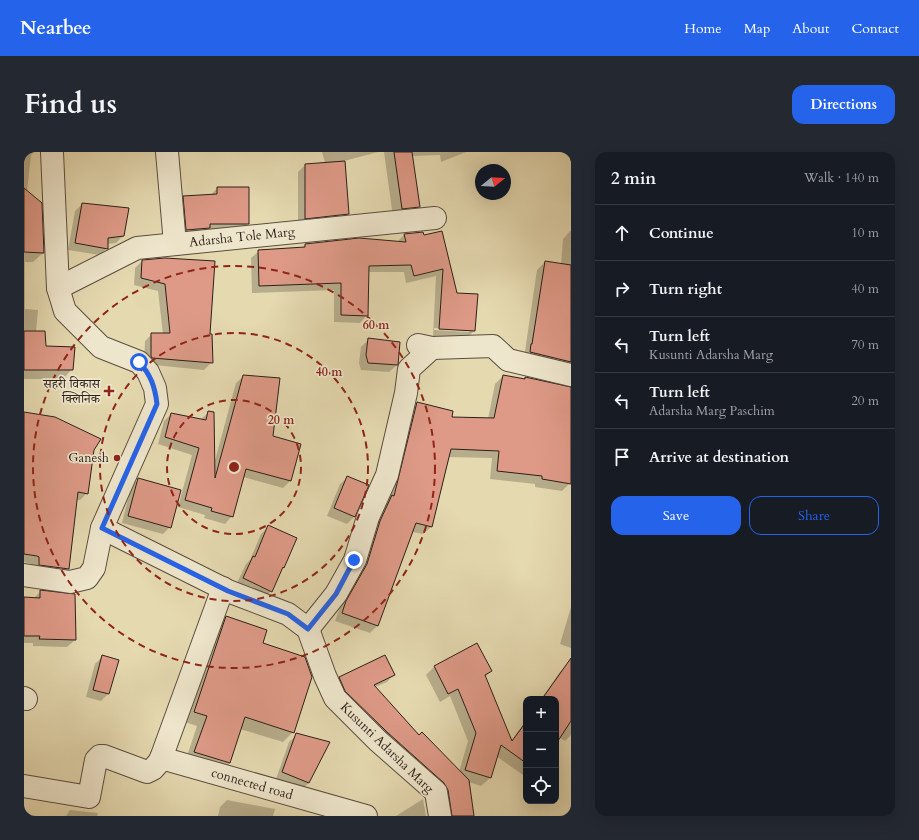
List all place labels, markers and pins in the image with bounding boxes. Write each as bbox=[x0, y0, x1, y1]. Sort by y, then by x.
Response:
place label: सहरी विकास क्लिनिक bbox=[42, 375, 101, 408]
marker: सहरी विकास क्लिनिक bbox=[103, 385, 115, 397]
place label: Ganesh bbox=[68, 449, 109, 467]
marker: Ganesh bbox=[112, 453, 122, 463]
centre of rings bbox=[227, 460, 241, 474]

